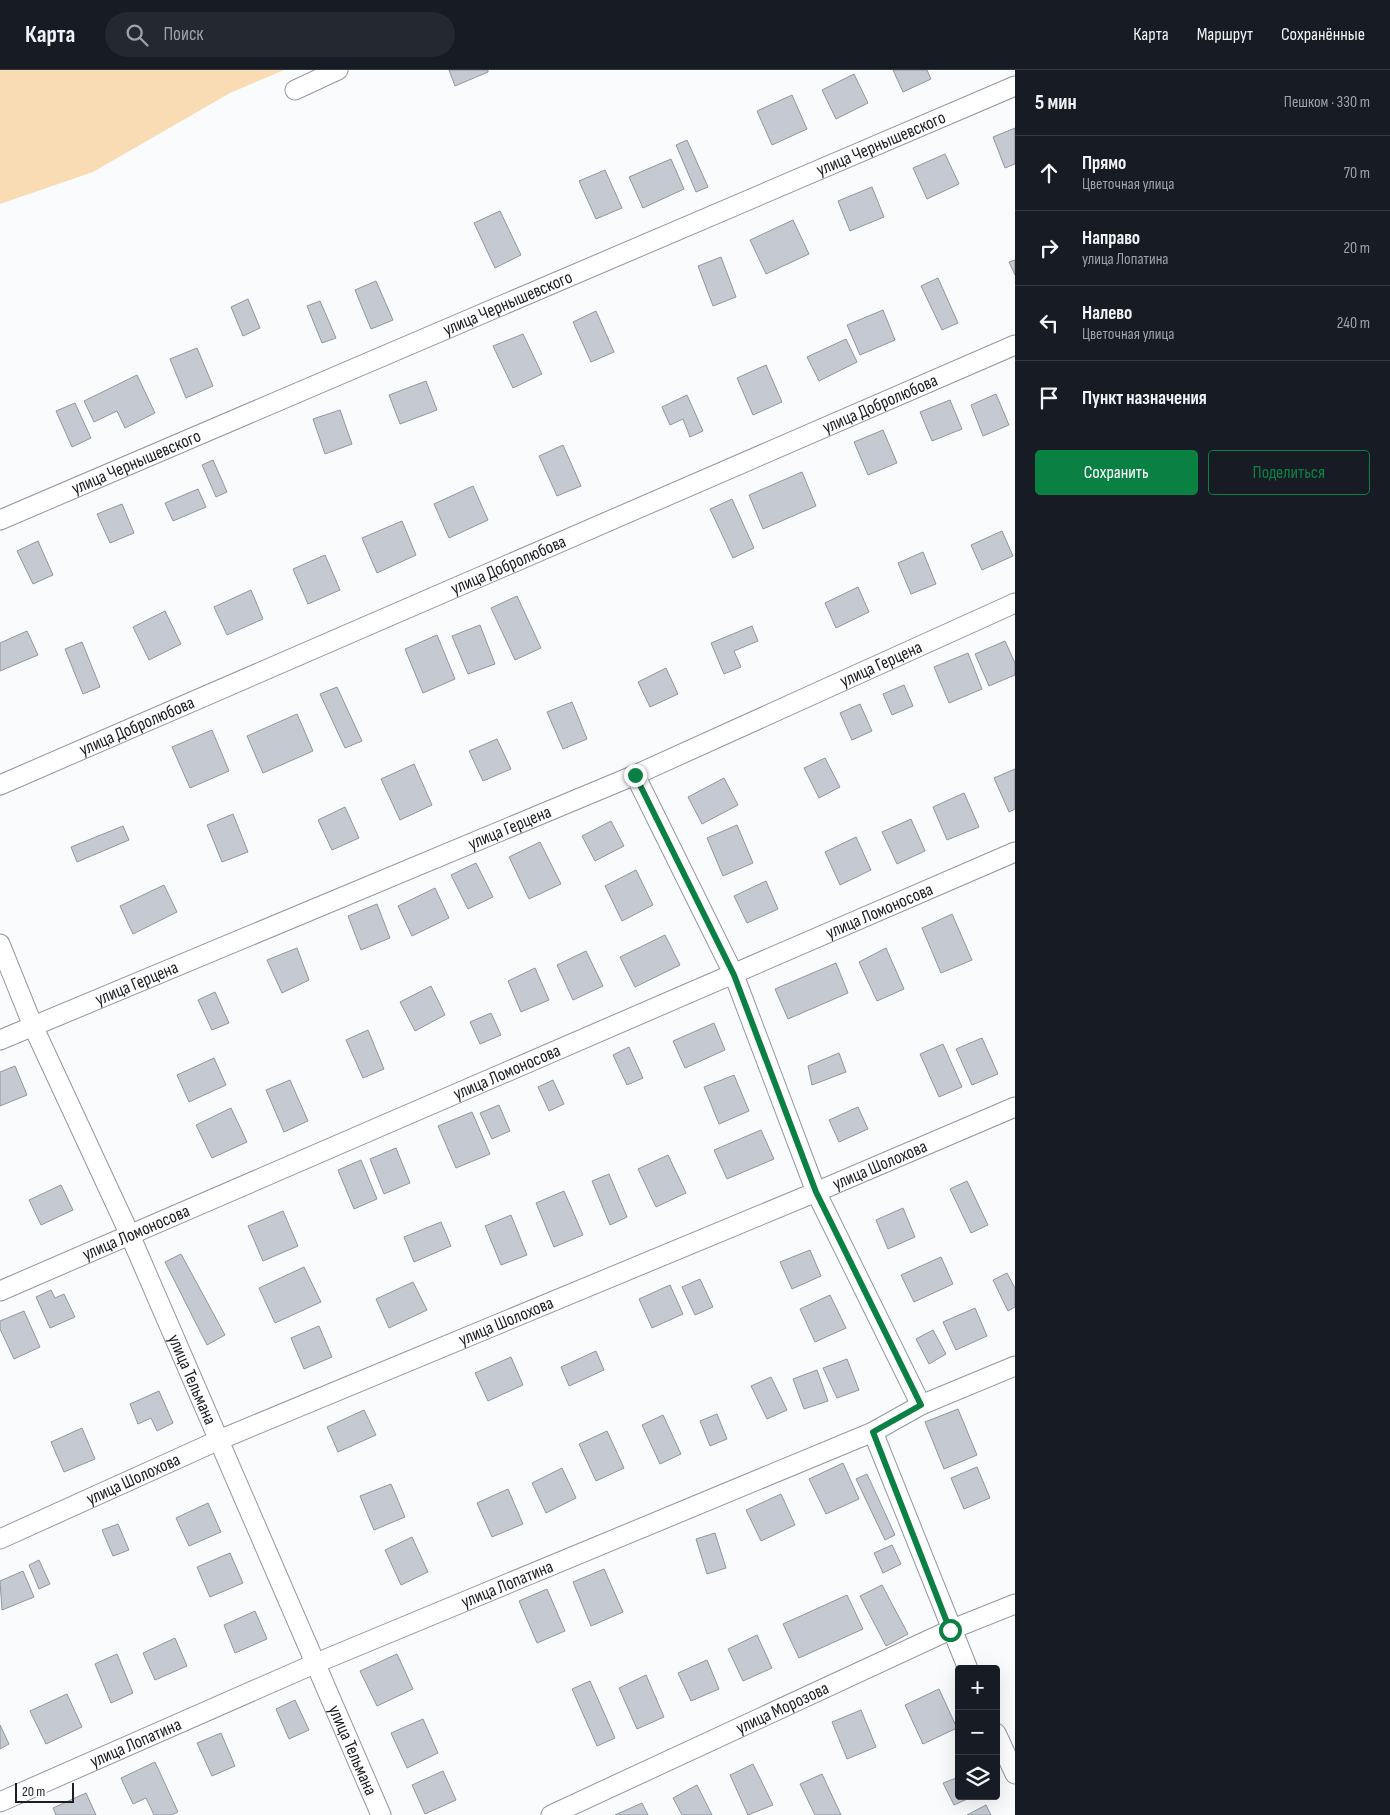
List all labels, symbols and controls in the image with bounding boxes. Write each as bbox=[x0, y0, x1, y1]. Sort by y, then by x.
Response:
search box bbox=[105, 12, 455, 57]
text: Карта bbox=[25, 20, 75, 49]
icon: search bbox=[123, 21, 151, 49]
text: Поиск bbox=[163, 23, 204, 46]
text: Карта bbox=[1133, 24, 1169, 45]
text: Маршрут bbox=[1197, 24, 1253, 45]
text: Сохранённые bbox=[1281, 24, 1365, 45]
text: 5 мин bbox=[1035, 90, 1077, 115]
text: Пешком · 330 m bbox=[1284, 93, 1370, 112]
street label: улица Чернышевского bbox=[813, 106, 949, 180]
text: Прямо bbox=[1082, 152, 1126, 175]
icon: ahead bbox=[1035, 159, 1063, 187]
text: 70 m bbox=[1344, 164, 1370, 183]
text: Цветочная улица bbox=[1082, 175, 1174, 194]
text: Направо bbox=[1082, 227, 1140, 250]
icon: right bbox=[1035, 234, 1063, 262]
text: 20 m bbox=[1343, 239, 1370, 258]
text: улица Лопатина bbox=[1082, 250, 1169, 269]
street label: улица Чернышевского bbox=[440, 266, 575, 340]
text: Налево bbox=[1082, 302, 1132, 325]
icon: left bbox=[1035, 309, 1063, 337]
text: 240 m bbox=[1337, 314, 1370, 333]
text: Цветочная улица bbox=[1082, 325, 1174, 344]
street label: улица Добролюбова bbox=[819, 369, 941, 438]
icon: arrive bbox=[1035, 384, 1063, 412]
text: Пункт назначения bbox=[1082, 387, 1207, 410]
street label: улица Чернышевского bbox=[68, 425, 204, 499]
button: Сохранить bbox=[1035, 450, 1198, 495]
button: Поделиться bbox=[1208, 450, 1370, 495]
street label: улица Добролюбова bbox=[448, 530, 569, 599]
street label: улица Герцена bbox=[837, 636, 925, 691]
street label: улица Добролюбова bbox=[76, 692, 198, 760]
route end bbox=[624, 764, 647, 787]
street label: улица Герцена bbox=[465, 801, 554, 854]
street label: улица Ломоносова bbox=[823, 878, 936, 943]
street label: улица Герцена bbox=[92, 956, 181, 1010]
street label: улица Ломоносова bbox=[450, 1039, 563, 1104]
street label: улица Шолохова bbox=[829, 1135, 930, 1194]
street label: улица Ломоносова bbox=[79, 1200, 193, 1265]
street label: улица Шолохова bbox=[455, 1292, 556, 1350]
street label: улица Тельмана bbox=[164, 1331, 221, 1428]
street label: улица Шолохова bbox=[83, 1449, 183, 1509]
street label: улица Лопатина bbox=[458, 1555, 556, 1612]
route start bbox=[939, 1619, 962, 1642]
map controls bbox=[955, 1665, 1000, 1800]
button: + bbox=[955, 1665, 1000, 1710]
street label: улица Морозова bbox=[733, 1677, 832, 1738]
street label: улица Тельмана bbox=[324, 1702, 382, 1798]
button: − bbox=[955, 1710, 1000, 1755]
street label: улица Лопатина bbox=[87, 1713, 184, 1772]
button: layers bbox=[955, 1755, 1000, 1800]
scale bar bbox=[15, 1780, 74, 1803]
text: 20 m bbox=[22, 1783, 45, 1800]

